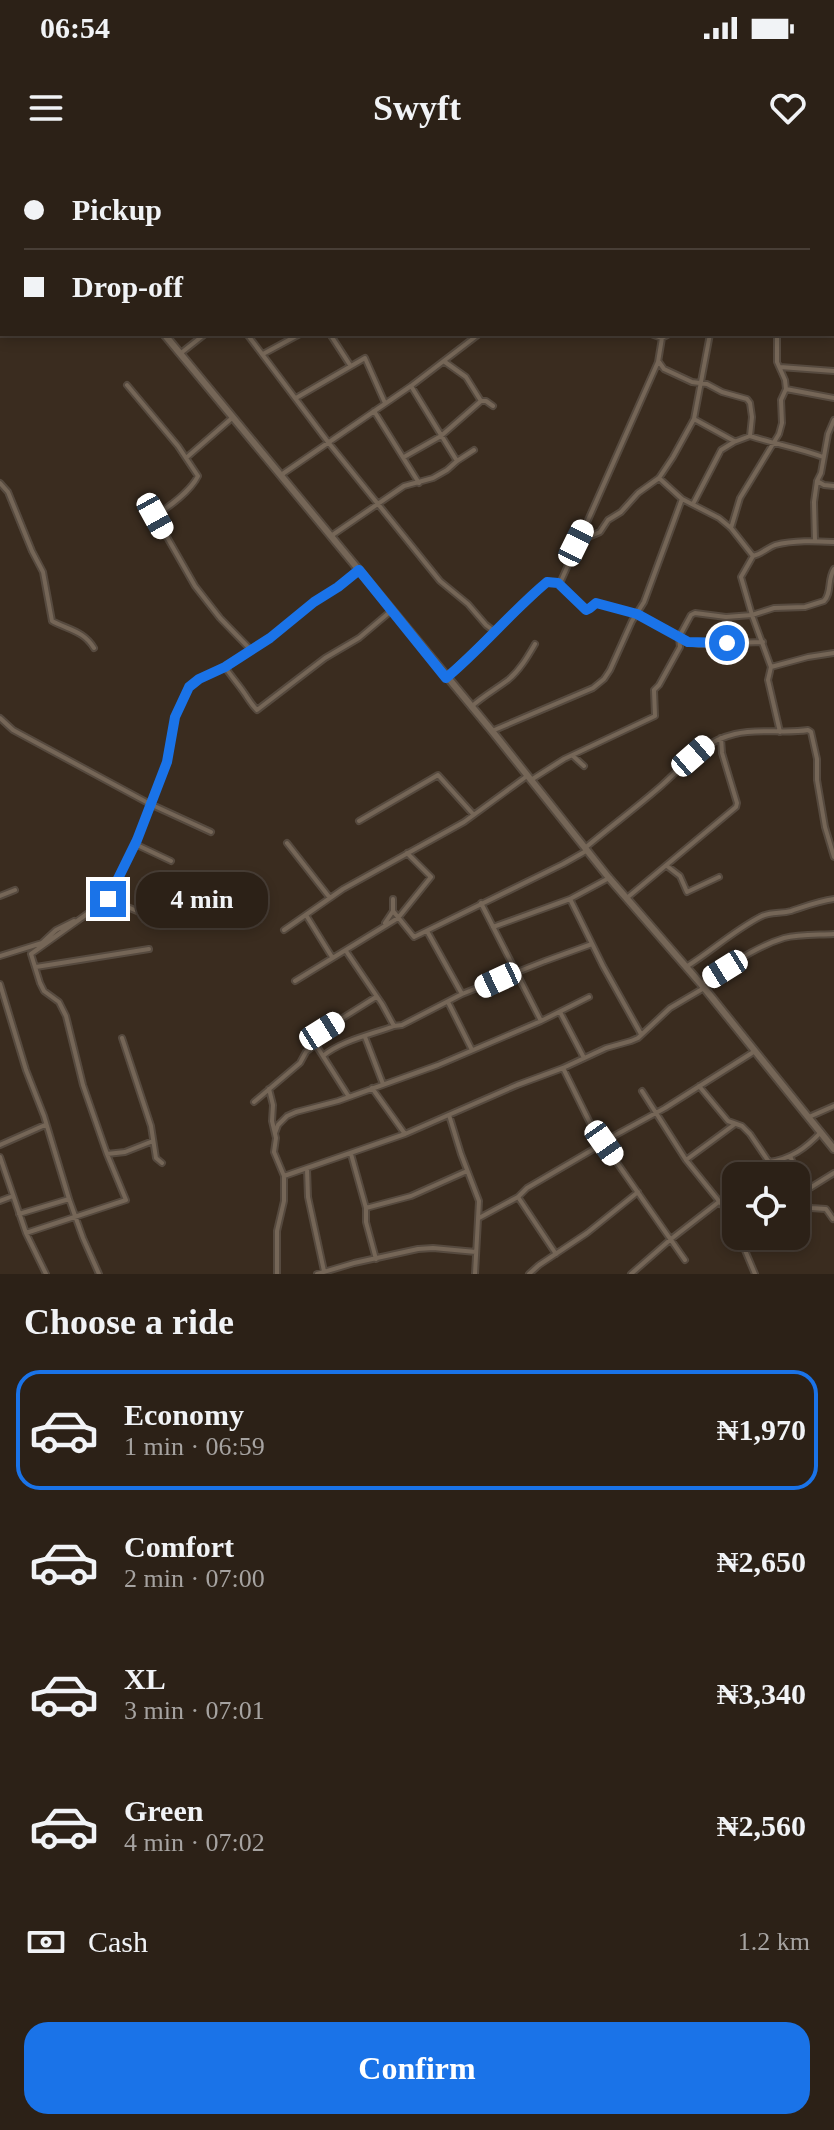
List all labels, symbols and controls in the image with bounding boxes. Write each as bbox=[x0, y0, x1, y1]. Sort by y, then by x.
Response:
text: 06:54 bbox=[40, 11, 110, 44]
icon: menu bbox=[24, 86, 68, 130]
icon: heart bbox=[766, 86, 810, 130]
text: Swyft bbox=[373, 88, 461, 128]
text: Pickup bbox=[72, 193, 162, 226]
text: Drop-off bbox=[72, 270, 183, 303]
car bbox=[133, 489, 177, 543]
car bbox=[555, 516, 597, 570]
route start bbox=[709, 625, 745, 661]
car bbox=[667, 731, 719, 781]
callout: 4 min bbox=[136, 871, 268, 927]
route end bbox=[90, 881, 126, 917]
text: 4 min bbox=[171, 885, 233, 914]
car bbox=[698, 946, 752, 992]
car bbox=[471, 959, 525, 1001]
car bbox=[295, 1008, 349, 1054]
car bbox=[580, 1116, 628, 1170]
map controls bbox=[722, 1162, 810, 1250]
button: locate bbox=[722, 1162, 810, 1250]
text: Choose a ride bbox=[24, 1302, 234, 1342]
icon: car bbox=[28, 1394, 100, 1466]
text: Economy bbox=[124, 1398, 244, 1431]
text: ₦1,970 bbox=[717, 1413, 806, 1446]
text: 1 min · 06:59 bbox=[124, 1432, 265, 1461]
icon: car bbox=[28, 1526, 100, 1598]
text: Comfort bbox=[124, 1530, 234, 1563]
text: ₦2,650 bbox=[717, 1545, 806, 1578]
text: 2 min · 07:00 bbox=[124, 1564, 265, 1593]
icon: car bbox=[28, 1658, 100, 1730]
text: XL bbox=[124, 1662, 166, 1695]
text: ₦3,340 bbox=[717, 1677, 806, 1710]
text: 3 min · 07:01 bbox=[124, 1696, 265, 1725]
icon: car bbox=[28, 1790, 100, 1862]
text: Green bbox=[124, 1794, 203, 1827]
text: ₦2,560 bbox=[717, 1809, 806, 1842]
text: 4 min · 07:02 bbox=[124, 1828, 265, 1857]
icon: cash bbox=[24, 1920, 68, 1964]
text: Cash bbox=[88, 1925, 148, 1958]
text: 1.2 km bbox=[738, 1927, 810, 1956]
button: Confirm bbox=[24, 2022, 810, 2114]

